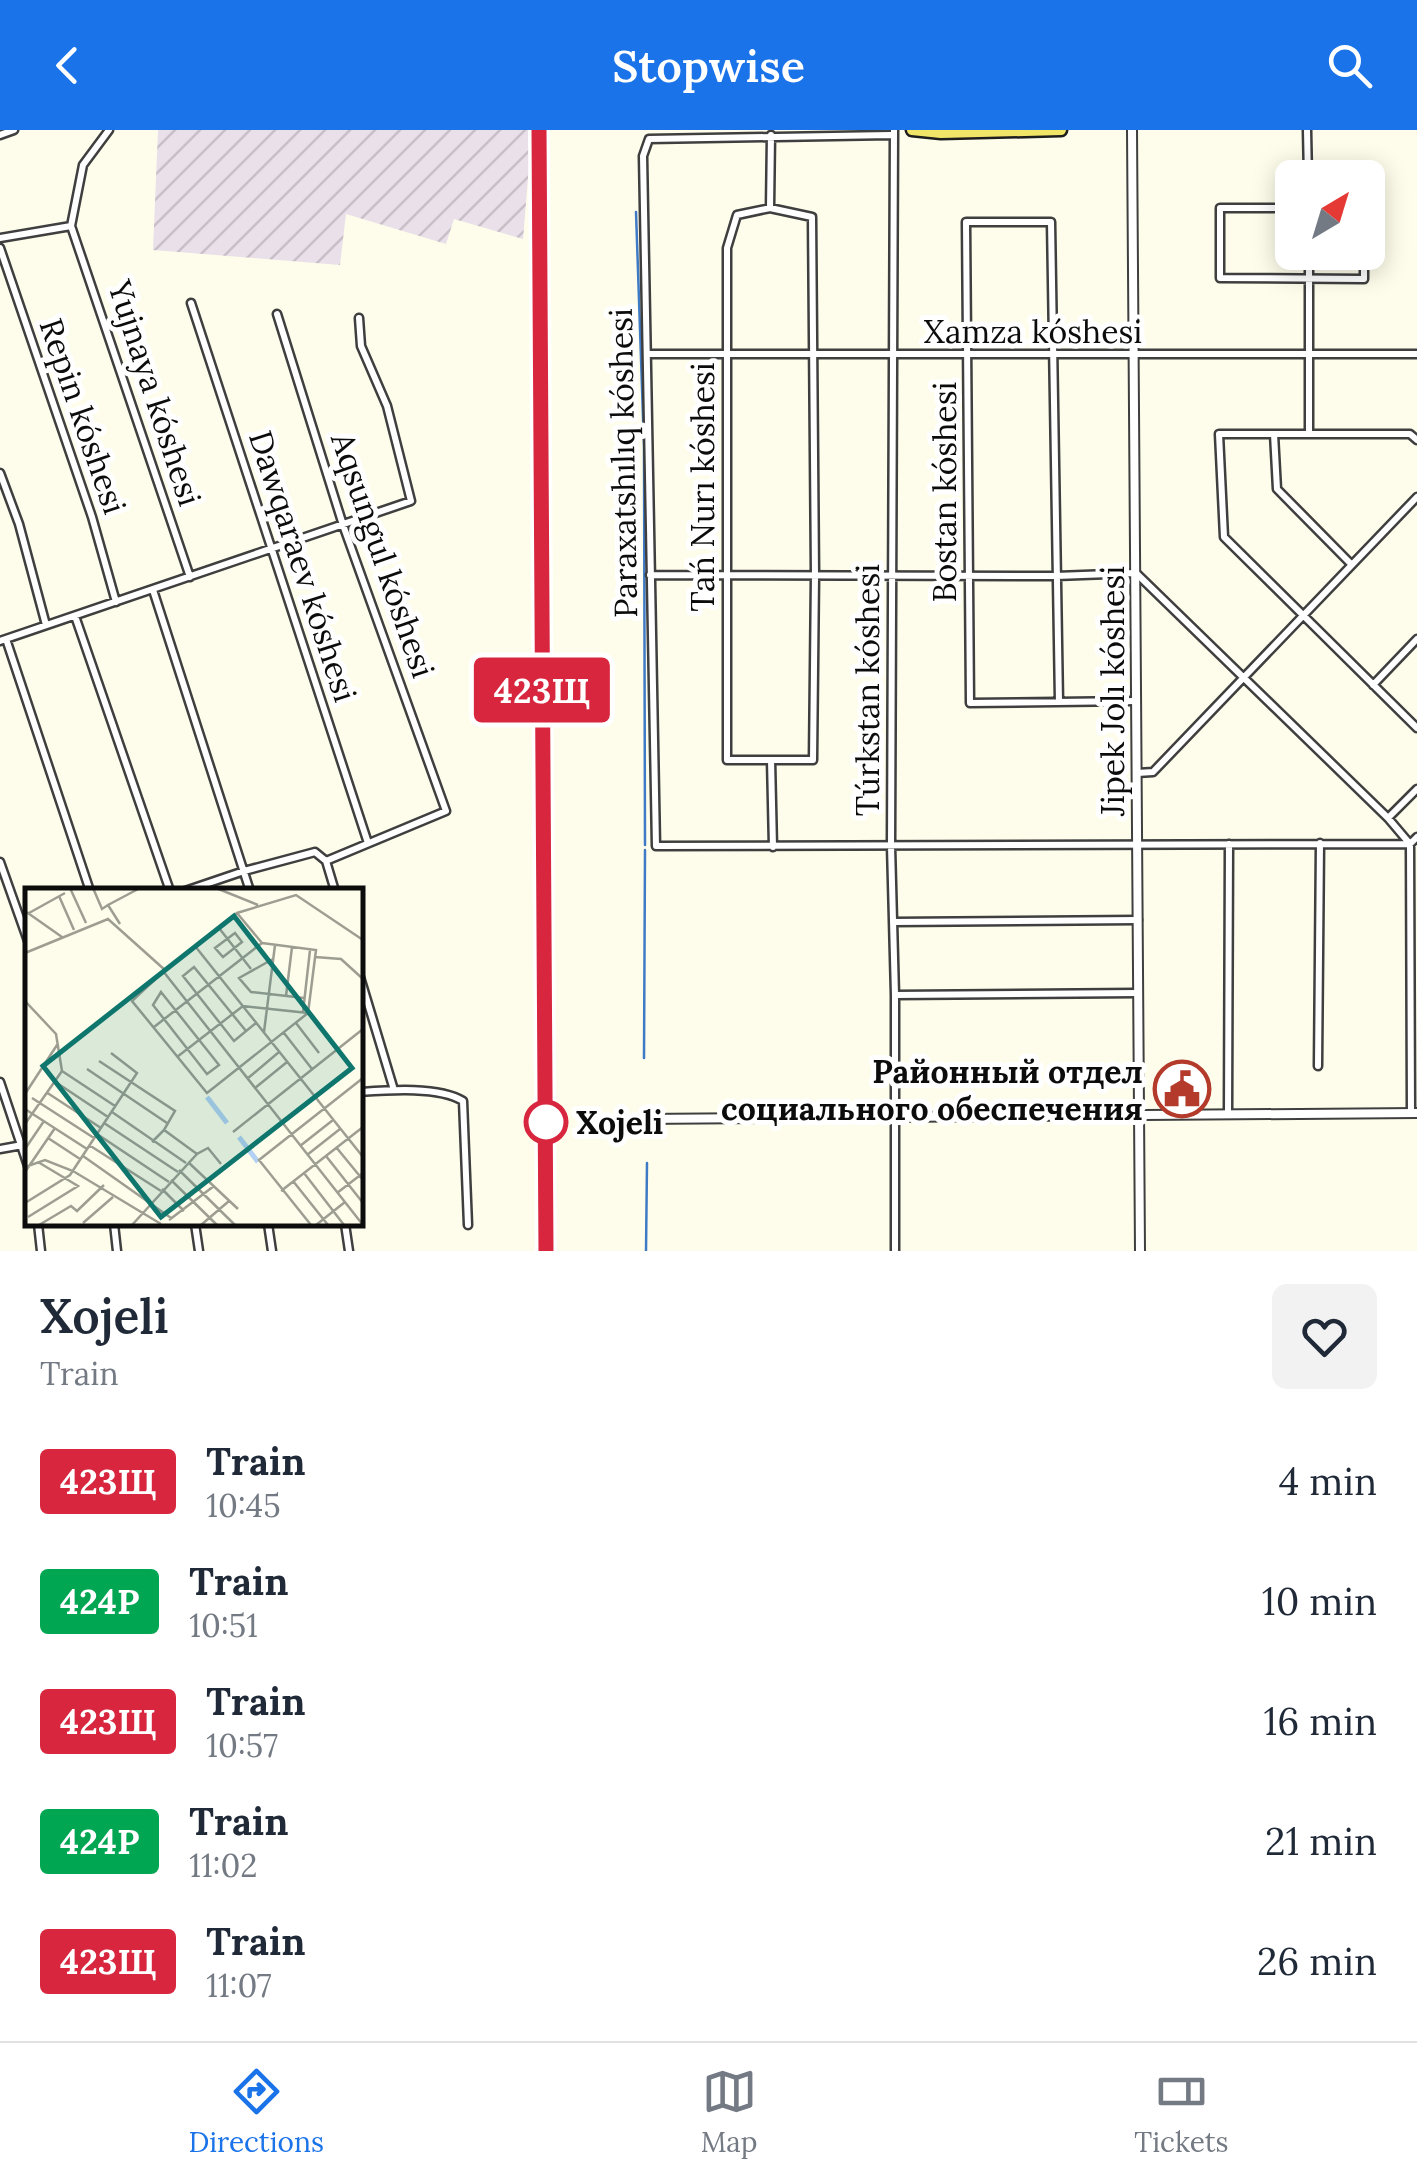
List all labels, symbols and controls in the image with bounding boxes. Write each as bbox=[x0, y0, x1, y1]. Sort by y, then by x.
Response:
text: Stopwise bbox=[612, 37, 805, 94]
icon: back bbox=[40, 38, 95, 93]
icon: search bbox=[1322, 38, 1377, 93]
north arrow bbox=[1275, 160, 1385, 270]
map controls bbox=[1275, 160, 1385, 270]
street label: Yujnaya kóshesi bbox=[99, 274, 211, 511]
street label: Paraxatshılıq kóshesi bbox=[600, 308, 646, 618]
street label: Xamza kóshesi bbox=[924, 311, 1142, 352]
street label: Repin kóshesi bbox=[30, 313, 136, 519]
street label: Tań Nurı kóshesi bbox=[682, 362, 723, 612]
street label: Bostan kóshesi bbox=[924, 382, 965, 603]
street label: Dawqaraev kóshesi bbox=[240, 425, 366, 707]
street label: Aqsungul kóshesi bbox=[322, 426, 444, 683]
street label: Túrkstan kóshesi bbox=[847, 564, 888, 816]
street label: Jipek Jolı kóshesi bbox=[1092, 566, 1133, 817]
line badge: 423Щ bbox=[472, 658, 612, 722]
text: 423Щ bbox=[494, 668, 590, 713]
inset map bbox=[25, 888, 362, 1226]
place label: Районный отдел социального обеспечения bbox=[721, 1051, 1143, 1129]
public building icon: Районный отдел социального обеспечения bbox=[1152, 1059, 1212, 1119]
marker: Xojeli bbox=[525, 1101, 567, 1143]
place label: Xojeli bbox=[576, 1102, 663, 1143]
button: heart bbox=[1272, 1284, 1377, 1389]
text: Xojeli bbox=[40, 1285, 169, 1346]
text: Train bbox=[40, 1353, 119, 1394]
text: Train bbox=[206, 1437, 305, 1485]
text: 4 min bbox=[1279, 1457, 1377, 1505]
text: 423Щ bbox=[60, 1459, 156, 1504]
text: 10:45 bbox=[206, 1485, 281, 1526]
text: Train bbox=[189, 1557, 289, 1605]
text: 10 min bbox=[1262, 1577, 1377, 1625]
text: 424Р bbox=[60, 1579, 139, 1624]
text: 10:51 bbox=[189, 1605, 258, 1646]
text: Train bbox=[206, 1677, 305, 1725]
text: 16 min bbox=[1263, 1697, 1377, 1745]
text: 423Щ bbox=[60, 1699, 156, 1744]
text: 10:57 bbox=[206, 1725, 278, 1766]
text: Train bbox=[189, 1797, 289, 1845]
text: 21 min bbox=[1265, 1817, 1377, 1865]
text: 424Р bbox=[60, 1819, 139, 1864]
text: 11:02 bbox=[189, 1845, 257, 1886]
text: Train bbox=[206, 1917, 305, 1965]
text: 26 min bbox=[1257, 1937, 1377, 1985]
text: 423Щ bbox=[60, 1939, 156, 1984]
text: 11:07 bbox=[206, 1965, 272, 2006]
tab: Directions bbox=[188, 2064, 324, 2160]
tab: Map bbox=[701, 2064, 758, 2160]
tab: Tickets bbox=[1134, 2064, 1229, 2160]

